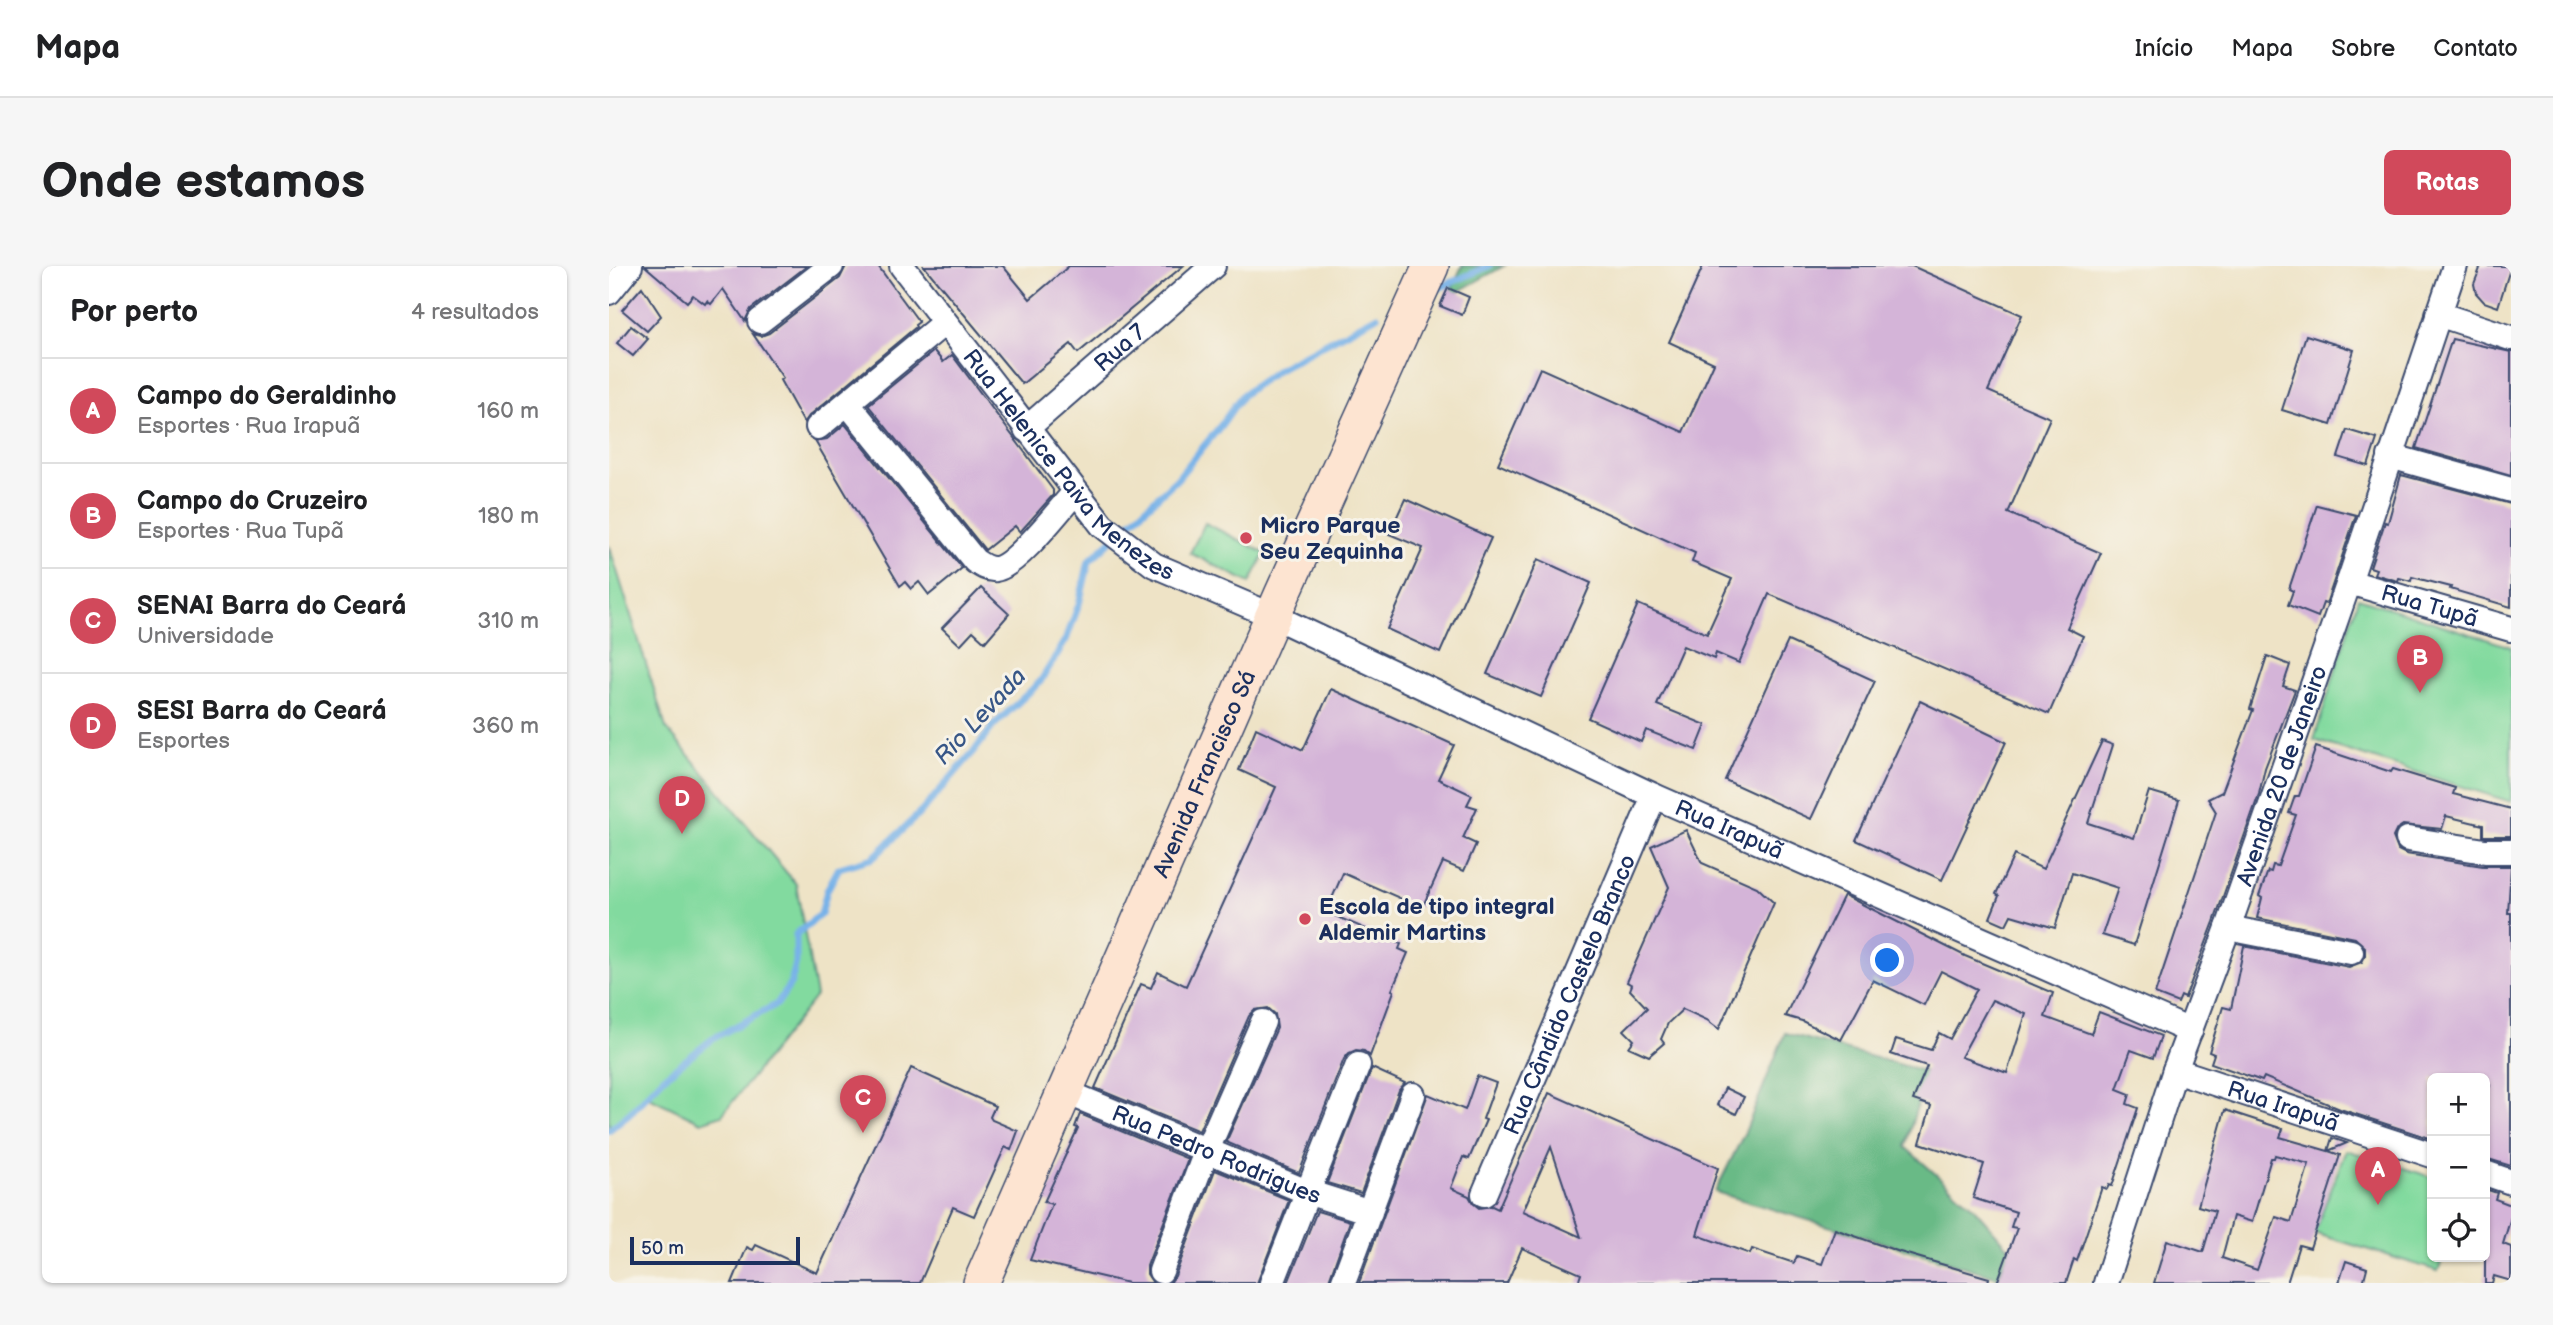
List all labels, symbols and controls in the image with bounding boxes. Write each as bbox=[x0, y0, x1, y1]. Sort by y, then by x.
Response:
text: Mapa bbox=[35, 28, 120, 68]
text: Início bbox=[2135, 34, 2193, 63]
text: Mapa bbox=[2231, 34, 2293, 63]
text: Sobre bbox=[2331, 34, 2395, 63]
text: Contato bbox=[2433, 34, 2518, 63]
button: Rotas bbox=[2384, 150, 2511, 215]
text: Onde estamos bbox=[42, 153, 365, 212]
text: Por perto bbox=[70, 294, 198, 330]
text: 4 resultados bbox=[411, 298, 539, 326]
street label: Rua 7 bbox=[1089, 318, 1152, 378]
street label: Rua Helenice Paiva Menezes bbox=[956, 344, 1178, 587]
text: Campo do Geraldinho bbox=[137, 381, 397, 412]
text: A bbox=[86, 397, 100, 425]
text: 160 m bbox=[477, 397, 539, 425]
text: Esportes · Rua Irapuã bbox=[137, 412, 360, 440]
text: Campo do Cruzeiro bbox=[137, 486, 368, 517]
text: B bbox=[85, 502, 101, 530]
text: 180 m bbox=[478, 502, 539, 530]
place label: Micro Parque Seu Zequinha bbox=[1260, 512, 1404, 566]
text: Esportes · Rua Tupã bbox=[137, 517, 344, 545]
marker: Micro Parque Seu Zequinha bbox=[1238, 530, 1254, 546]
street label: Rua Tupã bbox=[2378, 579, 2481, 634]
text: SENAI Barra do Ceará bbox=[137, 591, 406, 622]
text: C bbox=[85, 607, 101, 635]
text: 310 m bbox=[477, 607, 539, 635]
text: Universidade bbox=[137, 622, 274, 650]
pin: B bbox=[2397, 635, 2443, 693]
water label: Rio Levada bbox=[928, 662, 1032, 771]
street label: Avenida 20 de Janeiro bbox=[2231, 662, 2334, 890]
street label: Avenida Francisco Sá bbox=[1147, 666, 1262, 882]
text: SESI Barra do Ceará bbox=[137, 696, 387, 727]
text: D bbox=[85, 712, 101, 740]
text: 360 m bbox=[472, 712, 539, 740]
text: Esportes bbox=[137, 727, 230, 755]
pin: D bbox=[659, 776, 705, 834]
street label: Rua Irapuã bbox=[1670, 794, 1788, 866]
street label: Rua Cândido Castelo Branco bbox=[1498, 851, 1642, 1139]
place label: Escola de tipo integral Aldemir Martins bbox=[1318, 893, 1555, 947]
marker: Escola de tipo integral Aldemir Martins bbox=[1297, 911, 1313, 927]
your location bbox=[1870, 943, 1904, 977]
map controls bbox=[2427, 1073, 2490, 1262]
button: + bbox=[2427, 1073, 2490, 1136]
pin: C bbox=[840, 1075, 886, 1133]
street label: Rua Irapuã bbox=[2224, 1075, 2342, 1138]
street label: Rua Pedro Rodrigues bbox=[1108, 1100, 1324, 1210]
button: − bbox=[2427, 1136, 2490, 1199]
pin: A bbox=[2355, 1147, 2401, 1205]
button: locate bbox=[2427, 1199, 2490, 1262]
scale bar bbox=[630, 1234, 800, 1266]
text: 50 m bbox=[641, 1237, 684, 1260]

